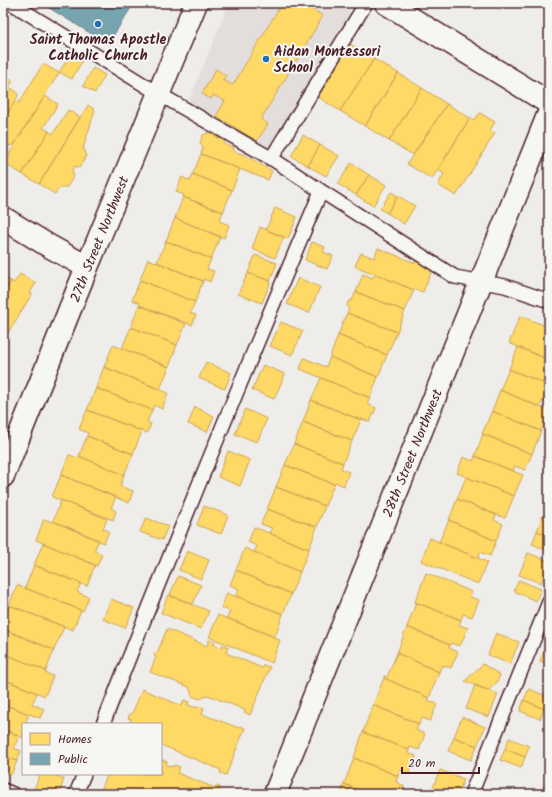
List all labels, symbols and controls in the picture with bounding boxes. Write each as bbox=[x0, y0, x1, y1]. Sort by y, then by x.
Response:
marker: Saint Thomas Apostle Catholic Church bbox=[93, 19, 103, 29]
place label: Saint Thomas Apostle Catholic Church bbox=[30, 29, 166, 67]
place label: Aidan Montessori School bbox=[274, 41, 381, 79]
marker: Aidan Montessori School bbox=[261, 54, 271, 64]
street label: 27th Street Northwest bbox=[64, 172, 136, 306]
street label: 28th Street Northwest bbox=[377, 385, 449, 521]
legend bbox=[22, 723, 162, 775]
text: Homes bbox=[58, 730, 92, 749]
scale bar bbox=[402, 749, 479, 775]
text: Public bbox=[58, 750, 88, 769]
text: 20 m bbox=[408, 754, 436, 773]

